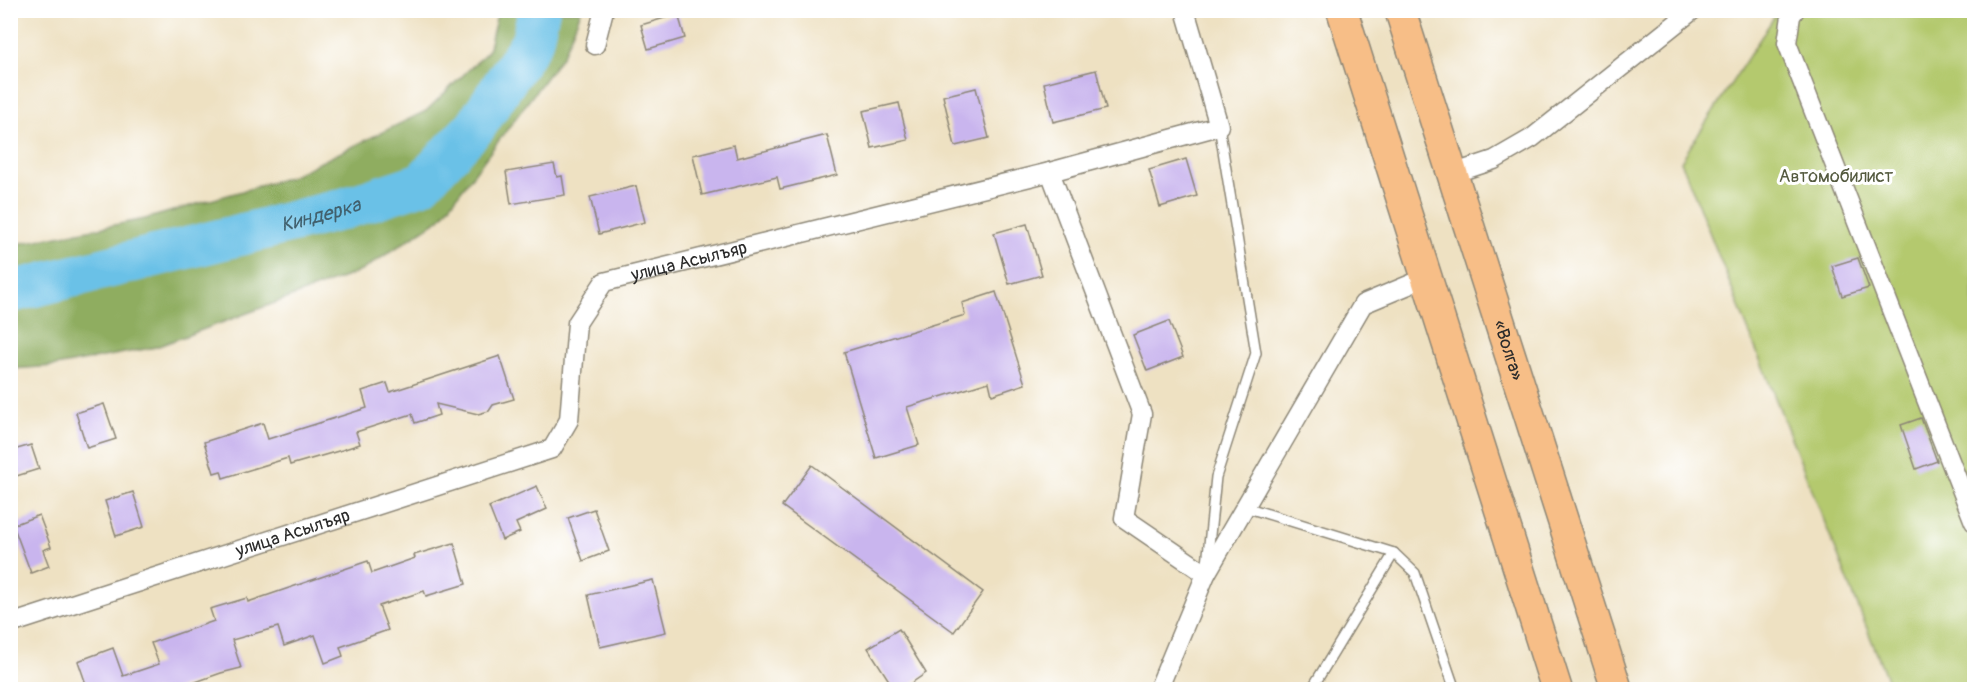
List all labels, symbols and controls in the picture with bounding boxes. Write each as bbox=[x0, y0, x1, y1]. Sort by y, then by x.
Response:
park label: Автомобилист bbox=[1779, 165, 1893, 188]
water label: Киндерка bbox=[278, 191, 365, 237]
street label: улица Асылъяр bbox=[627, 236, 749, 287]
street label: «Волга» bbox=[1488, 317, 1529, 383]
street label: улица Асылъяр bbox=[232, 504, 353, 562]

